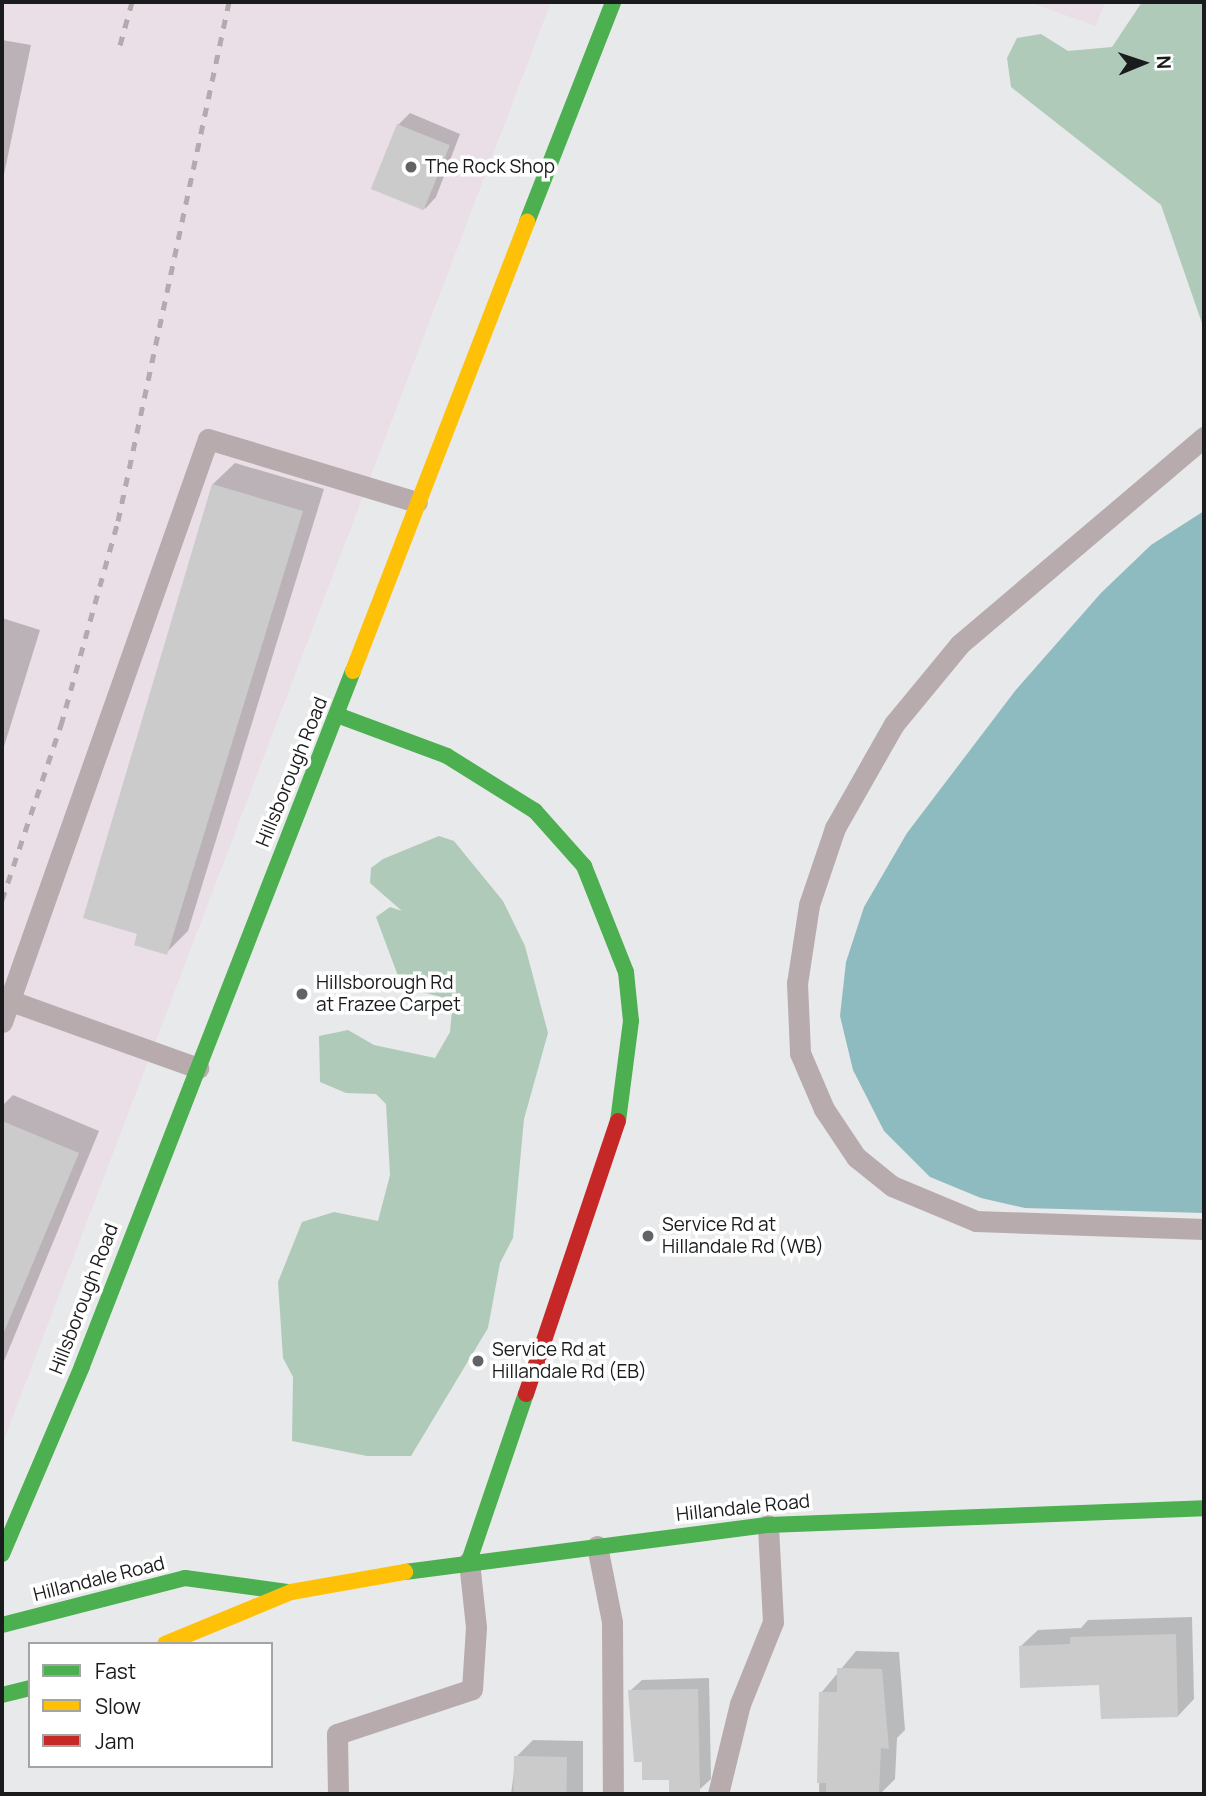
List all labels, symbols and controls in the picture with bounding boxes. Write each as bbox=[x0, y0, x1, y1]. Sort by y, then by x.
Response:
north arrow bbox=[1108, 28, 1178, 98]
text: N bbox=[1151, 55, 1177, 70]
place label: The Rock Shop bbox=[425, 156, 555, 178]
marker: The Rock Shop bbox=[403, 159, 419, 175]
street label: Hillsborough Road bbox=[252, 694, 332, 850]
place label: Hillsborough Rd at Frazee Carpet bbox=[316, 972, 461, 1016]
marker: Hillsborough Rd at Frazee Carpet bbox=[294, 986, 310, 1002]
place label: Service Rd at Hillandale Rd (WB) bbox=[662, 1214, 824, 1258]
street label: Hillsborough Road bbox=[45, 1221, 123, 1377]
marker: Service Rd at Hillandale Rd (WB) bbox=[640, 1228, 656, 1244]
place label: Service Rd at Hillandale Rd (EB) bbox=[492, 1339, 647, 1383]
marker: Service Rd at Hillandale Rd (EB) bbox=[470, 1353, 486, 1369]
street label: Hillandale Road bbox=[675, 1490, 811, 1526]
street label: Hillandale Road bbox=[31, 1552, 167, 1606]
legend bbox=[28, 1642, 273, 1768]
text: Fast bbox=[95, 1657, 136, 1685]
text: Slow bbox=[95, 1692, 141, 1720]
text: Jam bbox=[95, 1727, 134, 1755]

